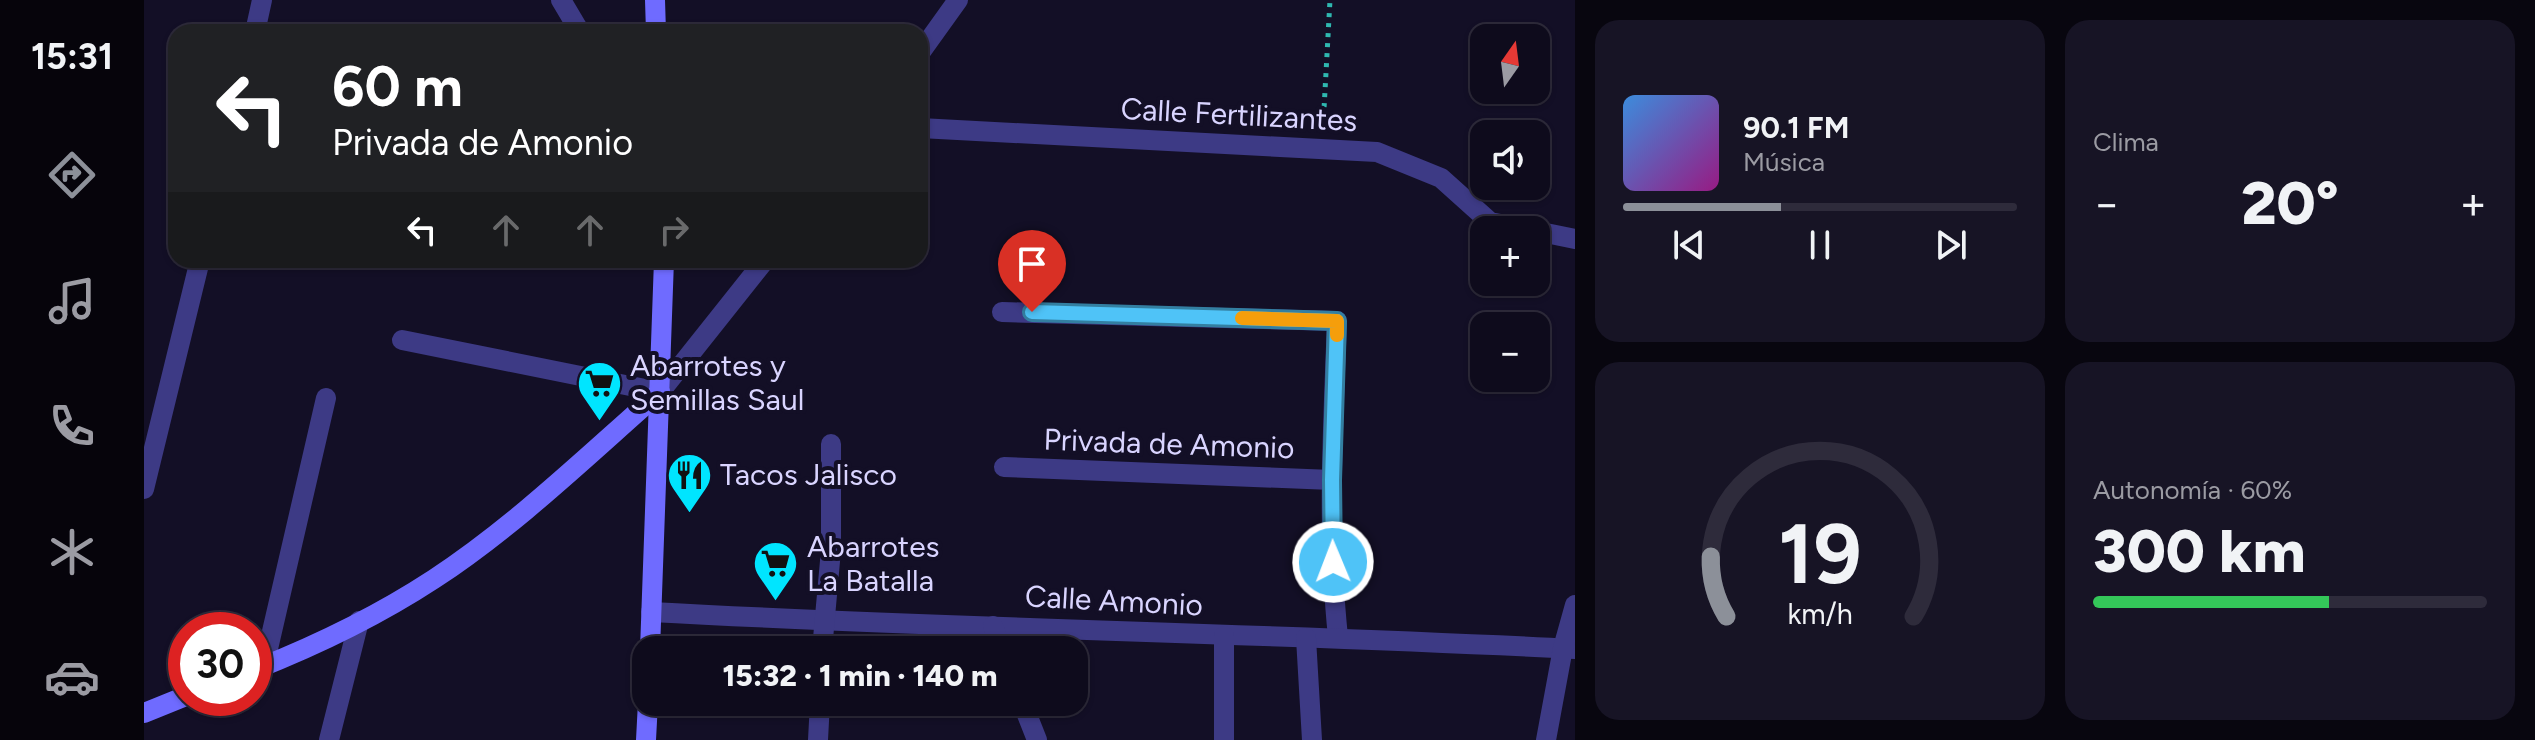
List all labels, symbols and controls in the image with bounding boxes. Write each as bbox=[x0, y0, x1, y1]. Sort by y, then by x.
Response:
north arrow bbox=[1470, 24, 1550, 104]
map controls bbox=[1470, 24, 1550, 392]
text: 15:31 bbox=[31, 35, 113, 78]
text: 60 m bbox=[332, 53, 463, 120]
icon: left bbox=[200, 56, 304, 160]
street label: Calle Fertilizantes bbox=[1120, 90, 1358, 139]
text: 90.1 FM bbox=[1743, 109, 1849, 146]
button: sound bbox=[1470, 120, 1550, 200]
text: Privada de Amonio bbox=[332, 121, 633, 164]
text: Clima bbox=[2093, 126, 2159, 158]
text: Música bbox=[1743, 146, 1825, 178]
icon: directions bbox=[44, 147, 100, 203]
text: 20° bbox=[2241, 167, 2339, 239]
text: − bbox=[2093, 177, 2120, 230]
text: + bbox=[2460, 177, 2487, 230]
icon: left bbox=[400, 208, 444, 252]
icon: ahead bbox=[484, 208, 528, 252]
icon: ahead bbox=[568, 208, 612, 252]
icon: right bbox=[652, 208, 696, 252]
button: + bbox=[1470, 216, 1550, 296]
icon: previous bbox=[1667, 223, 1711, 267]
icon: pause bbox=[1798, 223, 1842, 267]
icon: next bbox=[1929, 223, 1973, 267]
pin bbox=[998, 230, 1066, 312]
icon: arrive bbox=[1010, 242, 1054, 286]
icon: music bbox=[44, 273, 100, 329]
button: − bbox=[1470, 312, 1550, 392]
place label: Abarrotes y Semillas Saul bbox=[630, 347, 804, 418]
supermarket icon: Abarrotes y Semillas Saul bbox=[575, 359, 623, 422]
icon: phone bbox=[44, 398, 100, 454]
street label: Privada de Amonio bbox=[1043, 421, 1295, 466]
restaurant icon: Tacos Jalisco bbox=[665, 451, 713, 514]
place label: Tacos Jalisco bbox=[720, 456, 897, 493]
text: Autonomía · 60% bbox=[2093, 474, 2292, 506]
text: 19 bbox=[1778, 504, 1862, 604]
text: 300 km bbox=[2093, 515, 2306, 587]
position arrow bbox=[1291, 520, 1375, 604]
icon: climate bbox=[44, 524, 100, 580]
place label: Abarrotes La Batalla bbox=[807, 528, 940, 599]
supermarket icon: Abarrotes La Batalla bbox=[752, 540, 800, 603]
street label: Calle Amonio bbox=[1024, 577, 1204, 624]
text: km/h bbox=[1787, 597, 1853, 631]
speed limit sign: 30 bbox=[168, 612, 272, 716]
icon: car bbox=[44, 649, 100, 705]
text: 15:32 · 1 min · 140 m bbox=[722, 657, 998, 694]

